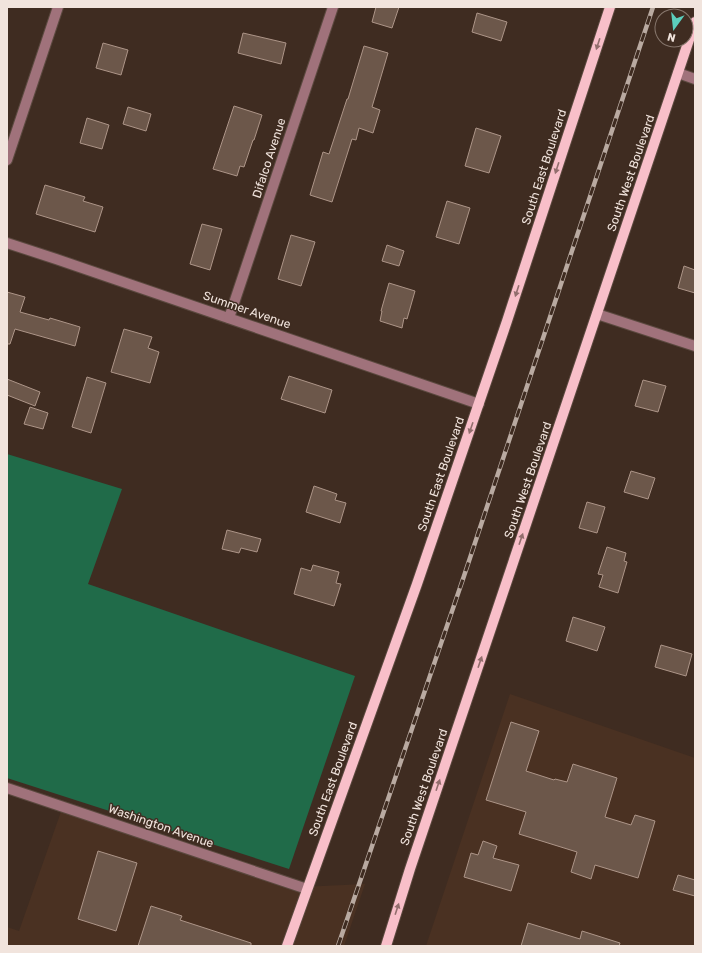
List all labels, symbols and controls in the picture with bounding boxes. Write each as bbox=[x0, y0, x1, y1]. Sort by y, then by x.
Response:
north arrow bbox=[654, 8, 694, 48]
text: N bbox=[666, 30, 677, 44]
one-way arrow bbox=[595, 38, 601, 50]
street label: South East Boulevard bbox=[519, 108, 569, 226]
street label: South West Boulevard bbox=[604, 113, 658, 233]
street label: Difalco Avenue bbox=[249, 116, 289, 200]
one-way arrow bbox=[554, 162, 560, 174]
one-way arrow bbox=[514, 285, 520, 297]
street label: Summer Avenue bbox=[201, 288, 293, 332]
street label: South East Boulevard bbox=[415, 415, 467, 533]
street label: South West Boulevard bbox=[501, 420, 555, 540]
one-way arrow bbox=[467, 422, 473, 434]
one-way arrow bbox=[519, 533, 525, 545]
one-way arrow bbox=[477, 656, 483, 668]
street label: South East Boulevard bbox=[306, 720, 360, 838]
street label: South West Boulevard bbox=[397, 727, 451, 847]
one-way arrow bbox=[436, 779, 442, 791]
street label: Washington Avenue bbox=[107, 801, 216, 851]
one-way arrow bbox=[395, 903, 401, 915]

